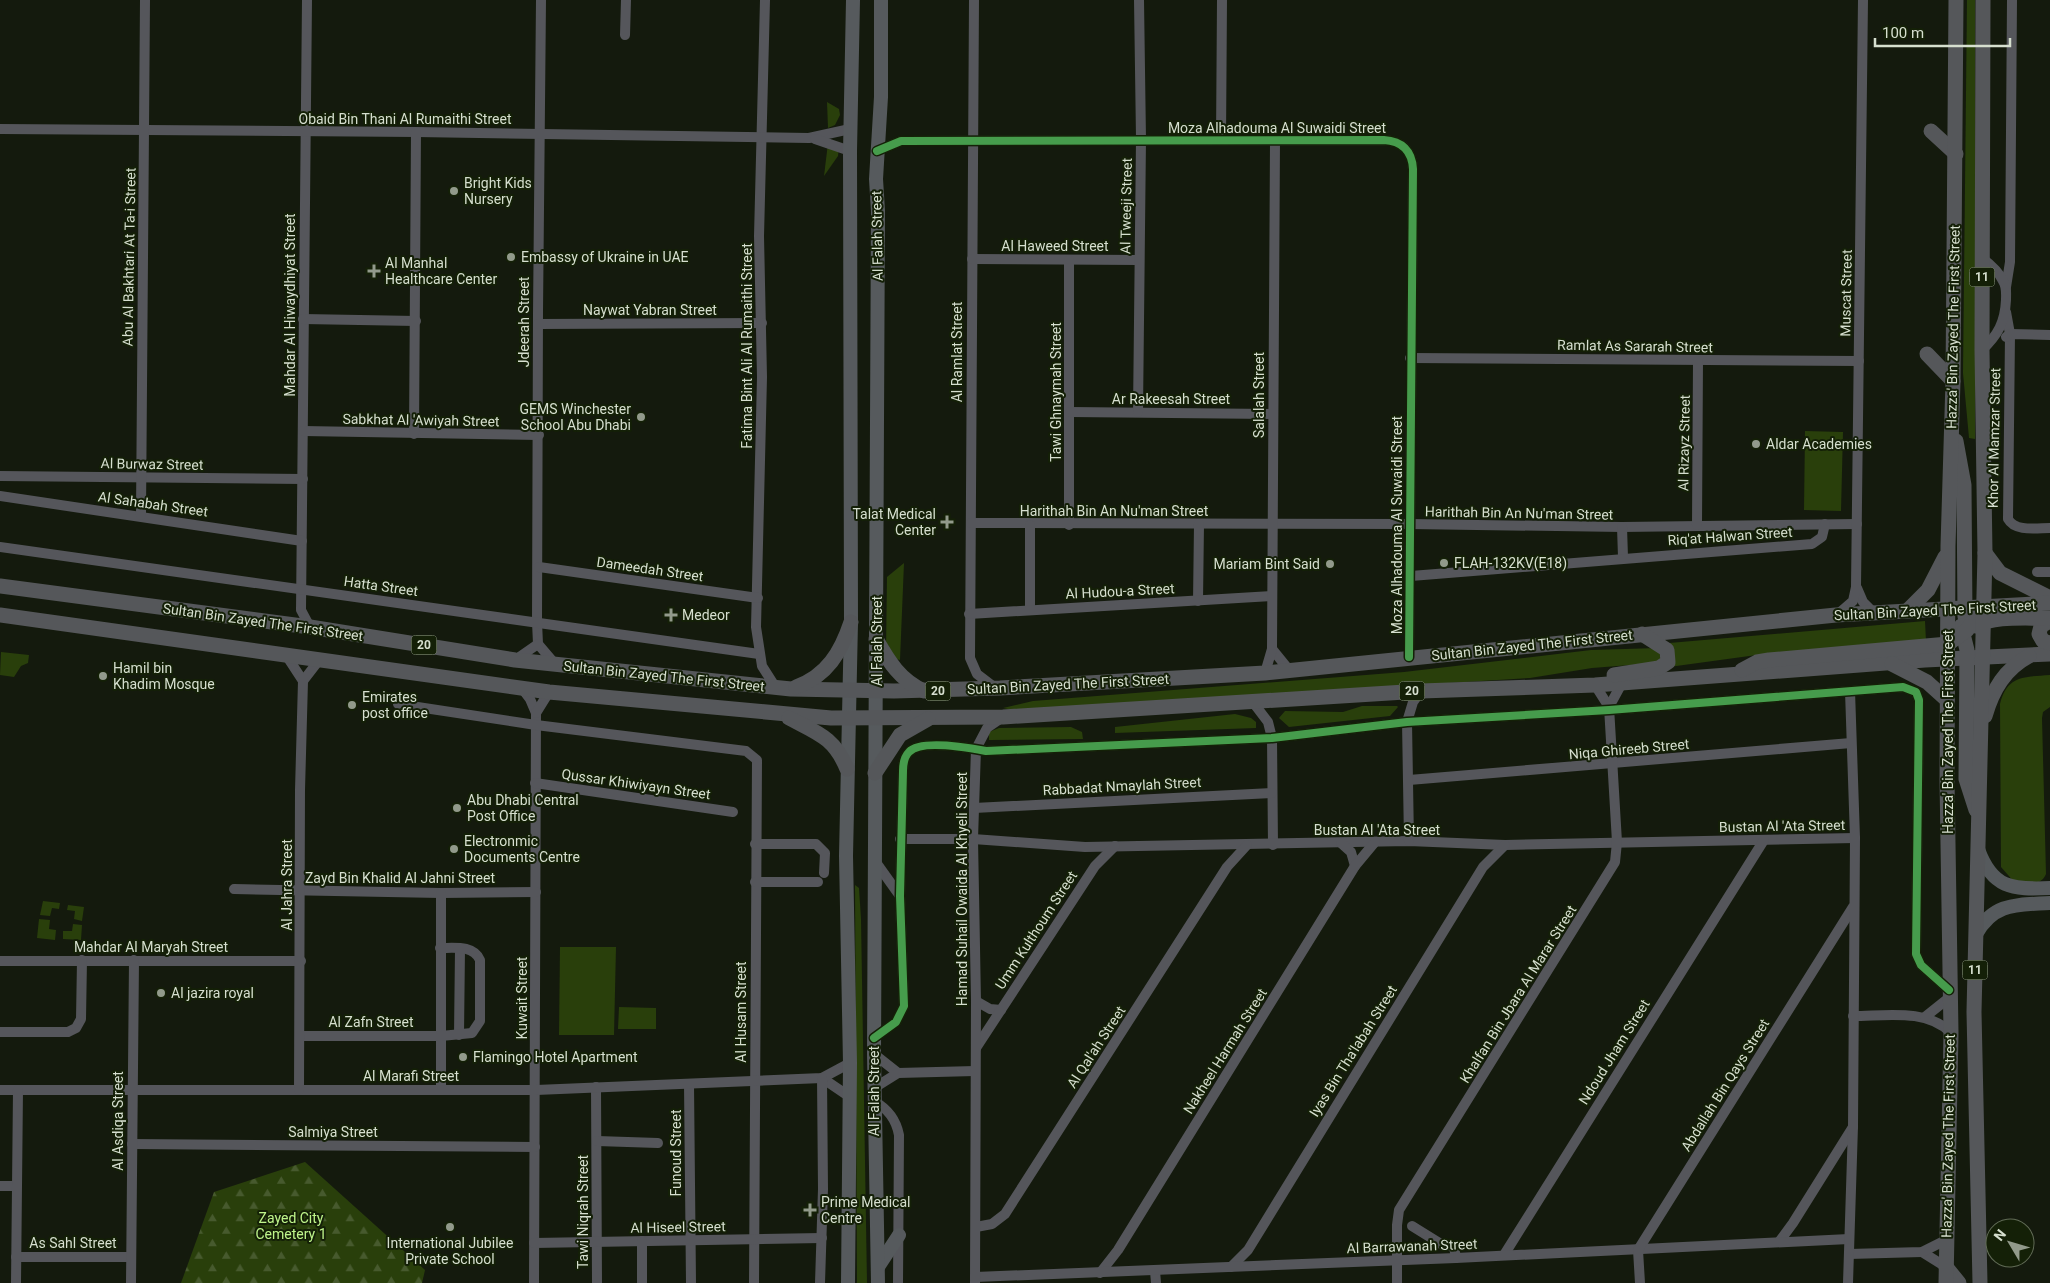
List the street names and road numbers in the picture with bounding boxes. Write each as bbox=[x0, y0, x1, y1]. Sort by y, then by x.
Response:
street label: Obaid Bin Thani Al Rumaithi Street bbox=[299, 111, 512, 127]
street label: Moza Alhadouma Al Suwaidi Street bbox=[1168, 120, 1387, 136]
street label: Al Tweeji Street bbox=[1117, 157, 1135, 254]
street label: Abu Al Bakhtari At Ta-i Street bbox=[119, 167, 139, 347]
street label: Al Falah Street bbox=[868, 190, 886, 281]
street label: Mahdar Al Hiwaydhiyat Street bbox=[282, 213, 298, 397]
street label: Hazza' Bin Zayed The First Street bbox=[1943, 225, 1963, 429]
street label: Al Haweed Street bbox=[1001, 238, 1109, 254]
street label: Fatima Bint Ali Al Rumaithi Street bbox=[739, 243, 755, 449]
street label: Muscat Street bbox=[1837, 249, 1855, 337]
road number: 11 bbox=[1970, 268, 1994, 286]
street label: Jdeerah Street bbox=[516, 276, 532, 367]
street label: Al Ramlat Street bbox=[949, 301, 965, 402]
street label: Naywat Yabran Street bbox=[583, 302, 717, 318]
street label: Tawi Ghnaymah Street bbox=[1048, 322, 1064, 462]
street label: Ramlat As Sararah Street bbox=[1557, 337, 1713, 355]
street label: Salalah Street bbox=[1251, 352, 1267, 438]
street label: Khor Al Mamzar Street bbox=[1985, 367, 2003, 508]
street label: Ar Rakeesah Street bbox=[1112, 391, 1231, 407]
street label: Al Rizayz Street bbox=[1675, 394, 1693, 491]
street label: Sabkhat Al 'Awiyah Street bbox=[342, 411, 500, 429]
street label: Moza Alhadouma Al Suwaidi Street bbox=[1389, 415, 1405, 634]
street label: Al Burwaz Street bbox=[100, 455, 204, 473]
street label: Al Sahabah Street bbox=[97, 488, 209, 520]
street label: Harithah Bin An Nu'man Street bbox=[1020, 503, 1209, 519]
street label: Harithah Bin An Nu'man Street bbox=[1425, 503, 1614, 523]
street label: Riq'at Halwan Street bbox=[1667, 524, 1793, 548]
street label: Dameedah Street bbox=[596, 554, 705, 584]
street label: Hatta Street bbox=[343, 573, 420, 599]
street label: Al Hudou-a Street bbox=[1065, 580, 1175, 602]
street label: Al Falah Street bbox=[869, 595, 885, 686]
street label: Sultan Bin Zayed The First Street bbox=[1834, 597, 2037, 623]
street label: Sultan Bin Zayed The First Street bbox=[162, 600, 365, 644]
street label: Sultan Bin Zayed The First Street bbox=[1431, 626, 1634, 664]
street label: Hazza' Bin Zayed The First Street bbox=[1940, 630, 1956, 834]
road number: 20 bbox=[412, 636, 436, 654]
street label: Sultan Bin Zayed The First Street bbox=[563, 657, 766, 695]
street label: Sultan Bin Zayed The First Street bbox=[967, 671, 1170, 697]
road number: 20 bbox=[926, 681, 950, 700]
road number: 20 bbox=[1400, 681, 1424, 700]
street label: Niqa Ghireeb Street bbox=[1568, 736, 1690, 762]
street label: Qussar Khiwiyayn Street bbox=[560, 766, 712, 802]
street label: Hamad Suhail Owaida Al Khyeli Street bbox=[954, 771, 970, 1006]
street label: Rabbadat Nmaylah Street bbox=[1042, 774, 1202, 798]
street label: Bustan Al 'Ata Street bbox=[1719, 817, 1846, 835]
street label: Bustan Al 'Ata Street bbox=[1314, 822, 1441, 838]
street label: Al Jahra Street bbox=[279, 839, 295, 931]
street label: Umm Kulthoum Street bbox=[992, 868, 1080, 992]
street label: Zayd Bin Khalid Al Jahni Street bbox=[305, 870, 495, 886]
street label: Khalfan Bin Jbara Al Marar Street bbox=[1457, 902, 1580, 1086]
street label: Mahdar Al Maryah Street bbox=[74, 939, 229, 955]
street label: Kuwait Street bbox=[514, 956, 530, 1039]
road number: 11 bbox=[1962, 960, 1988, 980]
street label: Al Husam Street bbox=[733, 961, 749, 1063]
street label: Iyas Bin Tha'labah Street bbox=[1306, 982, 1400, 1120]
street label: Nakheel Harmah Street bbox=[1180, 985, 1270, 1117]
street label: Ndoud Jham Street bbox=[1575, 996, 1653, 1107]
street label: Al Qal'ah Street bbox=[1064, 1003, 1129, 1091]
street label: Al Zafn Street bbox=[328, 1014, 414, 1030]
street label: Abdallah Bin Qays Street bbox=[1678, 1016, 1773, 1154]
street label: Hazza' Bin Zayed The First Street bbox=[1938, 1034, 1958, 1238]
street label: Al Falah Street bbox=[866, 1045, 882, 1136]
street label: Al Marafi Street bbox=[363, 1068, 459, 1084]
street label: Al Asdiqa Street bbox=[110, 1071, 126, 1171]
street label: Funoud Street bbox=[668, 1109, 684, 1197]
street label: Salmiya Street bbox=[288, 1124, 378, 1140]
street label: Tawi Niqrah Street bbox=[575, 1155, 591, 1269]
street label: Al Hiseel Street bbox=[630, 1218, 726, 1236]
street label: As Sahl Street bbox=[29, 1235, 117, 1251]
street label: Al Barrawanah Street bbox=[1346, 1236, 1478, 1256]

